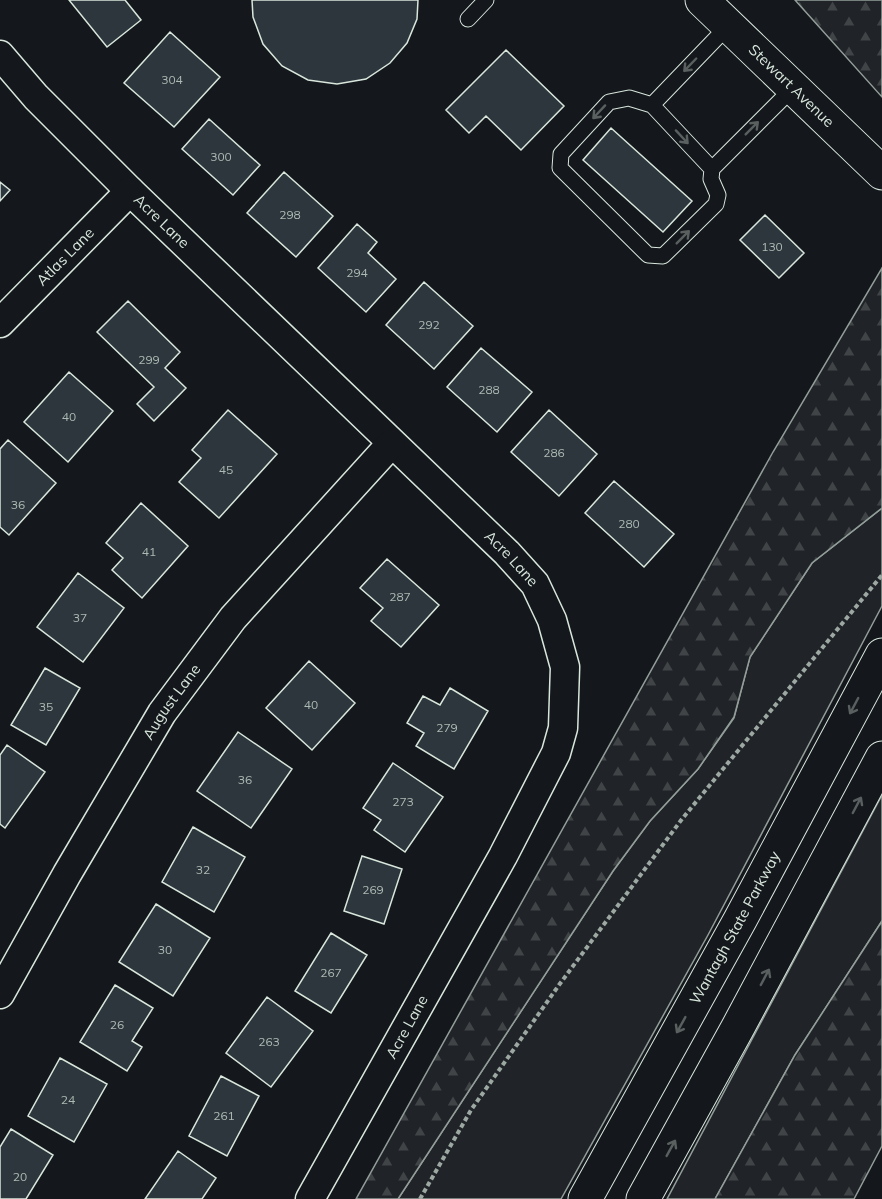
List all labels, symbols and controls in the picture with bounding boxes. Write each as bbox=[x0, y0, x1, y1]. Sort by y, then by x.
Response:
street label: Stewart Avenue bbox=[745, 40, 839, 131]
one-way arrow bbox=[683, 57, 698, 72]
house number: 304 bbox=[161, 72, 183, 87]
one-way arrow bbox=[592, 105, 606, 120]
one-way arrow bbox=[745, 121, 760, 136]
one-way arrow bbox=[675, 129, 689, 144]
house number: 300 bbox=[210, 149, 232, 164]
street label: Acre Lane bbox=[130, 190, 194, 252]
house number: 298 bbox=[279, 207, 301, 222]
street label: Atlas Lane bbox=[32, 223, 98, 290]
one-way arrow bbox=[675, 229, 690, 244]
house number: 130 bbox=[761, 239, 783, 254]
house number: 294 bbox=[346, 265, 368, 280]
house number: 292 bbox=[418, 317, 440, 332]
house number: 299 bbox=[138, 352, 160, 367]
house number: 288 bbox=[478, 382, 500, 397]
house number: 40 bbox=[62, 409, 76, 424]
house number: 286 bbox=[543, 445, 565, 460]
house number: 45 bbox=[219, 462, 233, 477]
house number: 36 bbox=[11, 497, 25, 512]
house number: 280 bbox=[618, 516, 640, 531]
street label: Acre Lane bbox=[481, 526, 543, 590]
house number: 41 bbox=[142, 544, 156, 559]
house number: 287 bbox=[389, 589, 411, 604]
house number: 37 bbox=[73, 610, 87, 625]
street label: August Lane bbox=[138, 660, 204, 743]
house number: 40 bbox=[304, 697, 318, 712]
one-way arrow bbox=[848, 697, 859, 715]
house number: 35 bbox=[39, 699, 53, 714]
house number: 279 bbox=[436, 720, 458, 735]
house number: 36 bbox=[238, 772, 252, 787]
house number: 273 bbox=[392, 794, 414, 809]
one-way arrow bbox=[851, 797, 863, 814]
street label: Wantagh State Parkway bbox=[685, 848, 784, 1007]
house number: 32 bbox=[196, 862, 210, 877]
house number: 269 bbox=[362, 882, 384, 897]
house number: 30 bbox=[158, 942, 172, 957]
house number: 267 bbox=[320, 965, 342, 980]
one-way arrow bbox=[759, 969, 771, 986]
street label: Acre Lane bbox=[381, 992, 432, 1062]
one-way arrow bbox=[675, 1016, 686, 1034]
house number: 26 bbox=[110, 1017, 124, 1032]
house number: 263 bbox=[258, 1034, 280, 1049]
house number: 24 bbox=[61, 1092, 75, 1107]
house number: 261 bbox=[213, 1108, 235, 1123]
one-way arrow bbox=[665, 1140, 677, 1157]
house number: 20 bbox=[13, 1169, 27, 1184]

